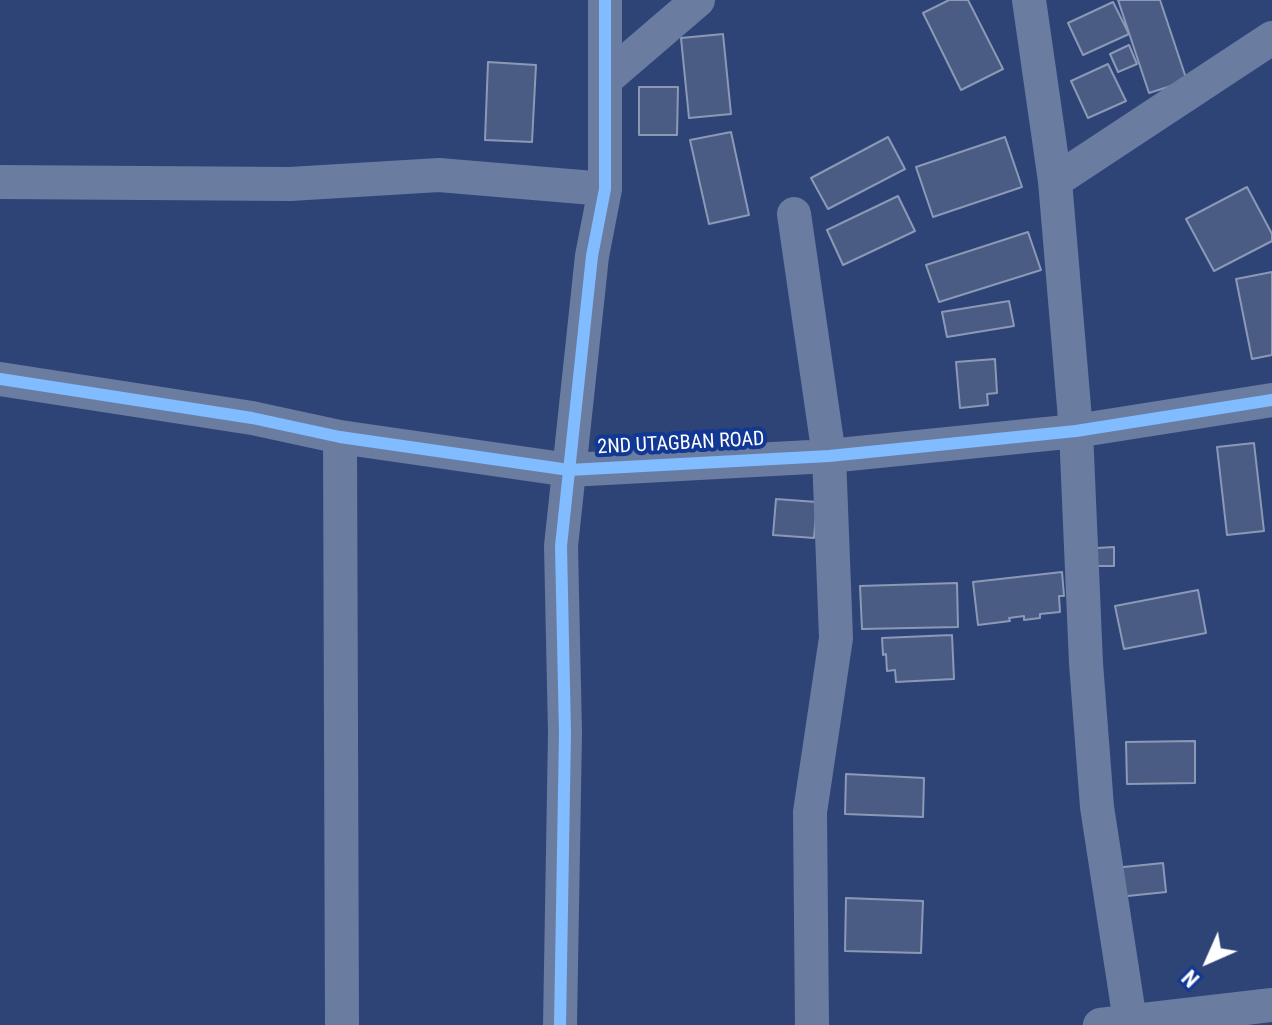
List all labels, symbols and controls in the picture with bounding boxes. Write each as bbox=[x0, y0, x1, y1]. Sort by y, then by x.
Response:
street label: 2ND UTAGBAN ROAD bbox=[597, 428, 765, 460]
north arrow bbox=[1168, 921, 1248, 1001]
text: N bbox=[1177, 965, 1204, 992]

